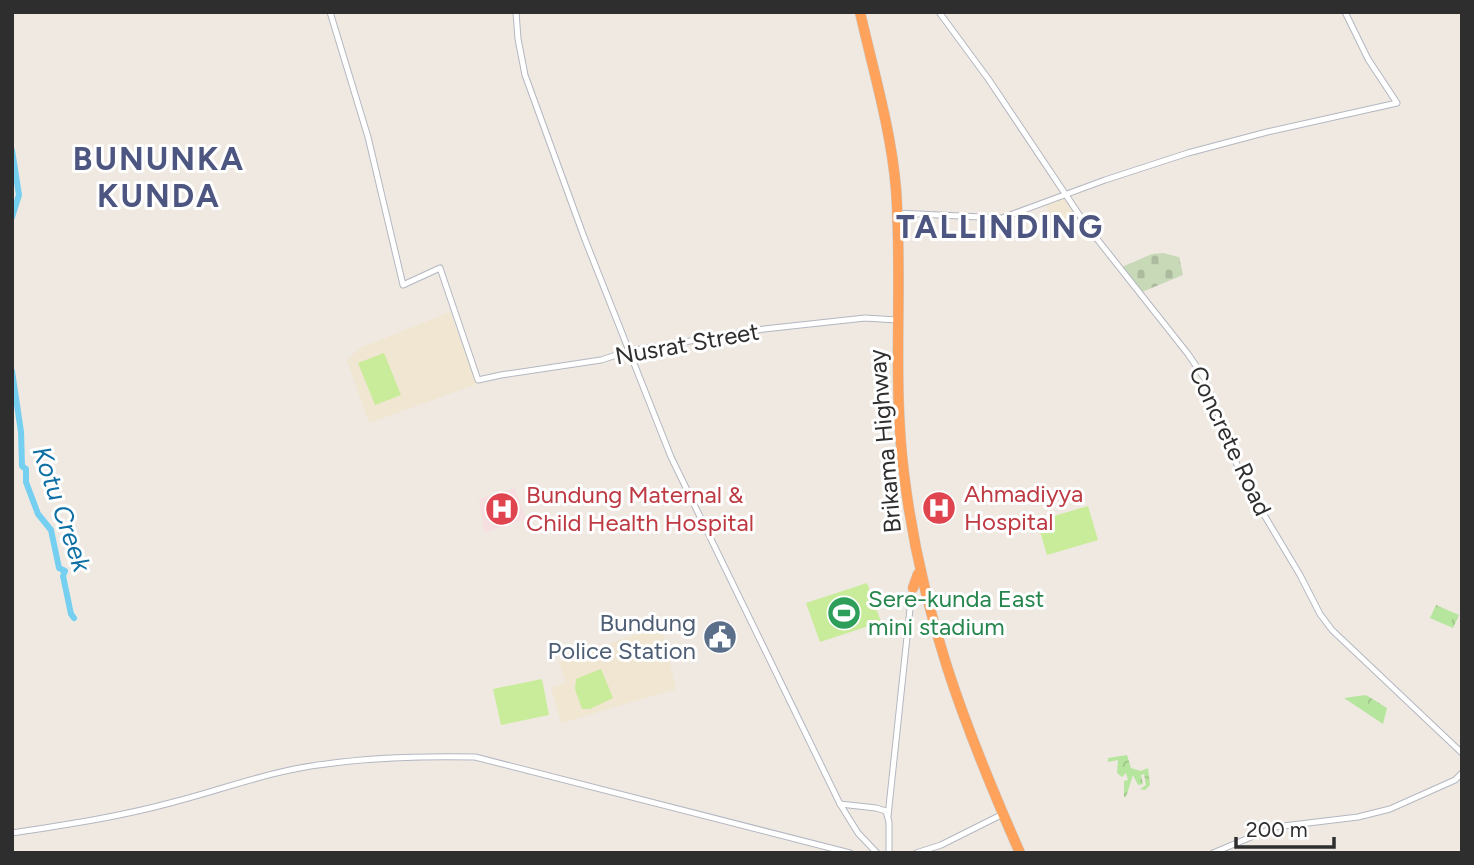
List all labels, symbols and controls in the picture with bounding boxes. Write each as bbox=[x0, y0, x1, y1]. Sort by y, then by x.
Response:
district label: BUNUNKA KUNDA bbox=[73, 140, 245, 215]
district label: TALLINDING bbox=[896, 208, 1104, 246]
street label: Nusrat Street bbox=[613, 317, 761, 370]
street label: Brikama Highway bbox=[862, 347, 907, 534]
street label: Concrete Road bbox=[1183, 361, 1278, 520]
water label: Kotu Creek bbox=[26, 442, 99, 577]
place label: Ahmadiyya Hospital bbox=[964, 479, 1083, 536]
place label: Bundung Maternal & Child Health Hospital bbox=[526, 480, 754, 537]
hospital icon: Ahmadiyya Hospital bbox=[920, 489, 958, 527]
hospital icon: Bundung Maternal & Child Health Hospital bbox=[483, 490, 521, 528]
place label: Sere-kunda East mini stadium bbox=[868, 584, 1044, 641]
sports icon: Sere-kunda East mini stadium bbox=[825, 594, 863, 632]
place label: Bundung Police Station bbox=[548, 608, 696, 665]
public building icon: Bundung Police Station bbox=[701, 618, 739, 656]
scale bar bbox=[1236, 806, 1334, 850]
text: 200 m bbox=[1246, 817, 1308, 842]

